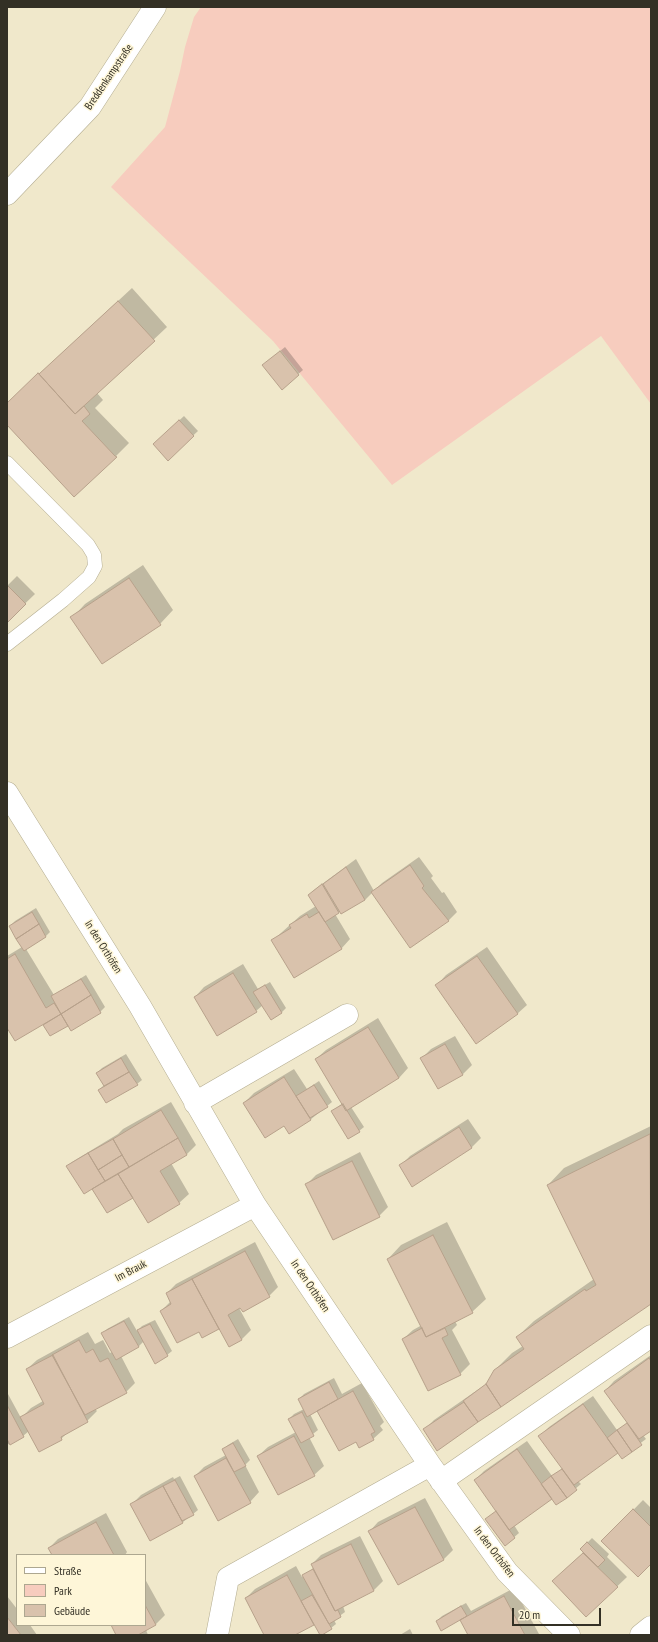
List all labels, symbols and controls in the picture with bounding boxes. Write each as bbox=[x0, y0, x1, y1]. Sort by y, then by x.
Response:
street label: Breddenkampstraße bbox=[82, 42, 136, 112]
street label: In den Orthöfen bbox=[81, 918, 125, 976]
street label: Im Brauk bbox=[113, 1257, 149, 1285]
street label: In den Orthöfen bbox=[288, 1257, 332, 1315]
street label: In den Orthöfen bbox=[471, 1524, 517, 1580]
legend bbox=[16, 1554, 146, 1626]
text: Straße bbox=[54, 1563, 81, 1578]
text: Park bbox=[54, 1583, 72, 1598]
scale bar bbox=[514, 1600, 603, 1626]
text: Gebäude bbox=[54, 1603, 90, 1618]
text: 20 m bbox=[519, 1607, 540, 1622]

